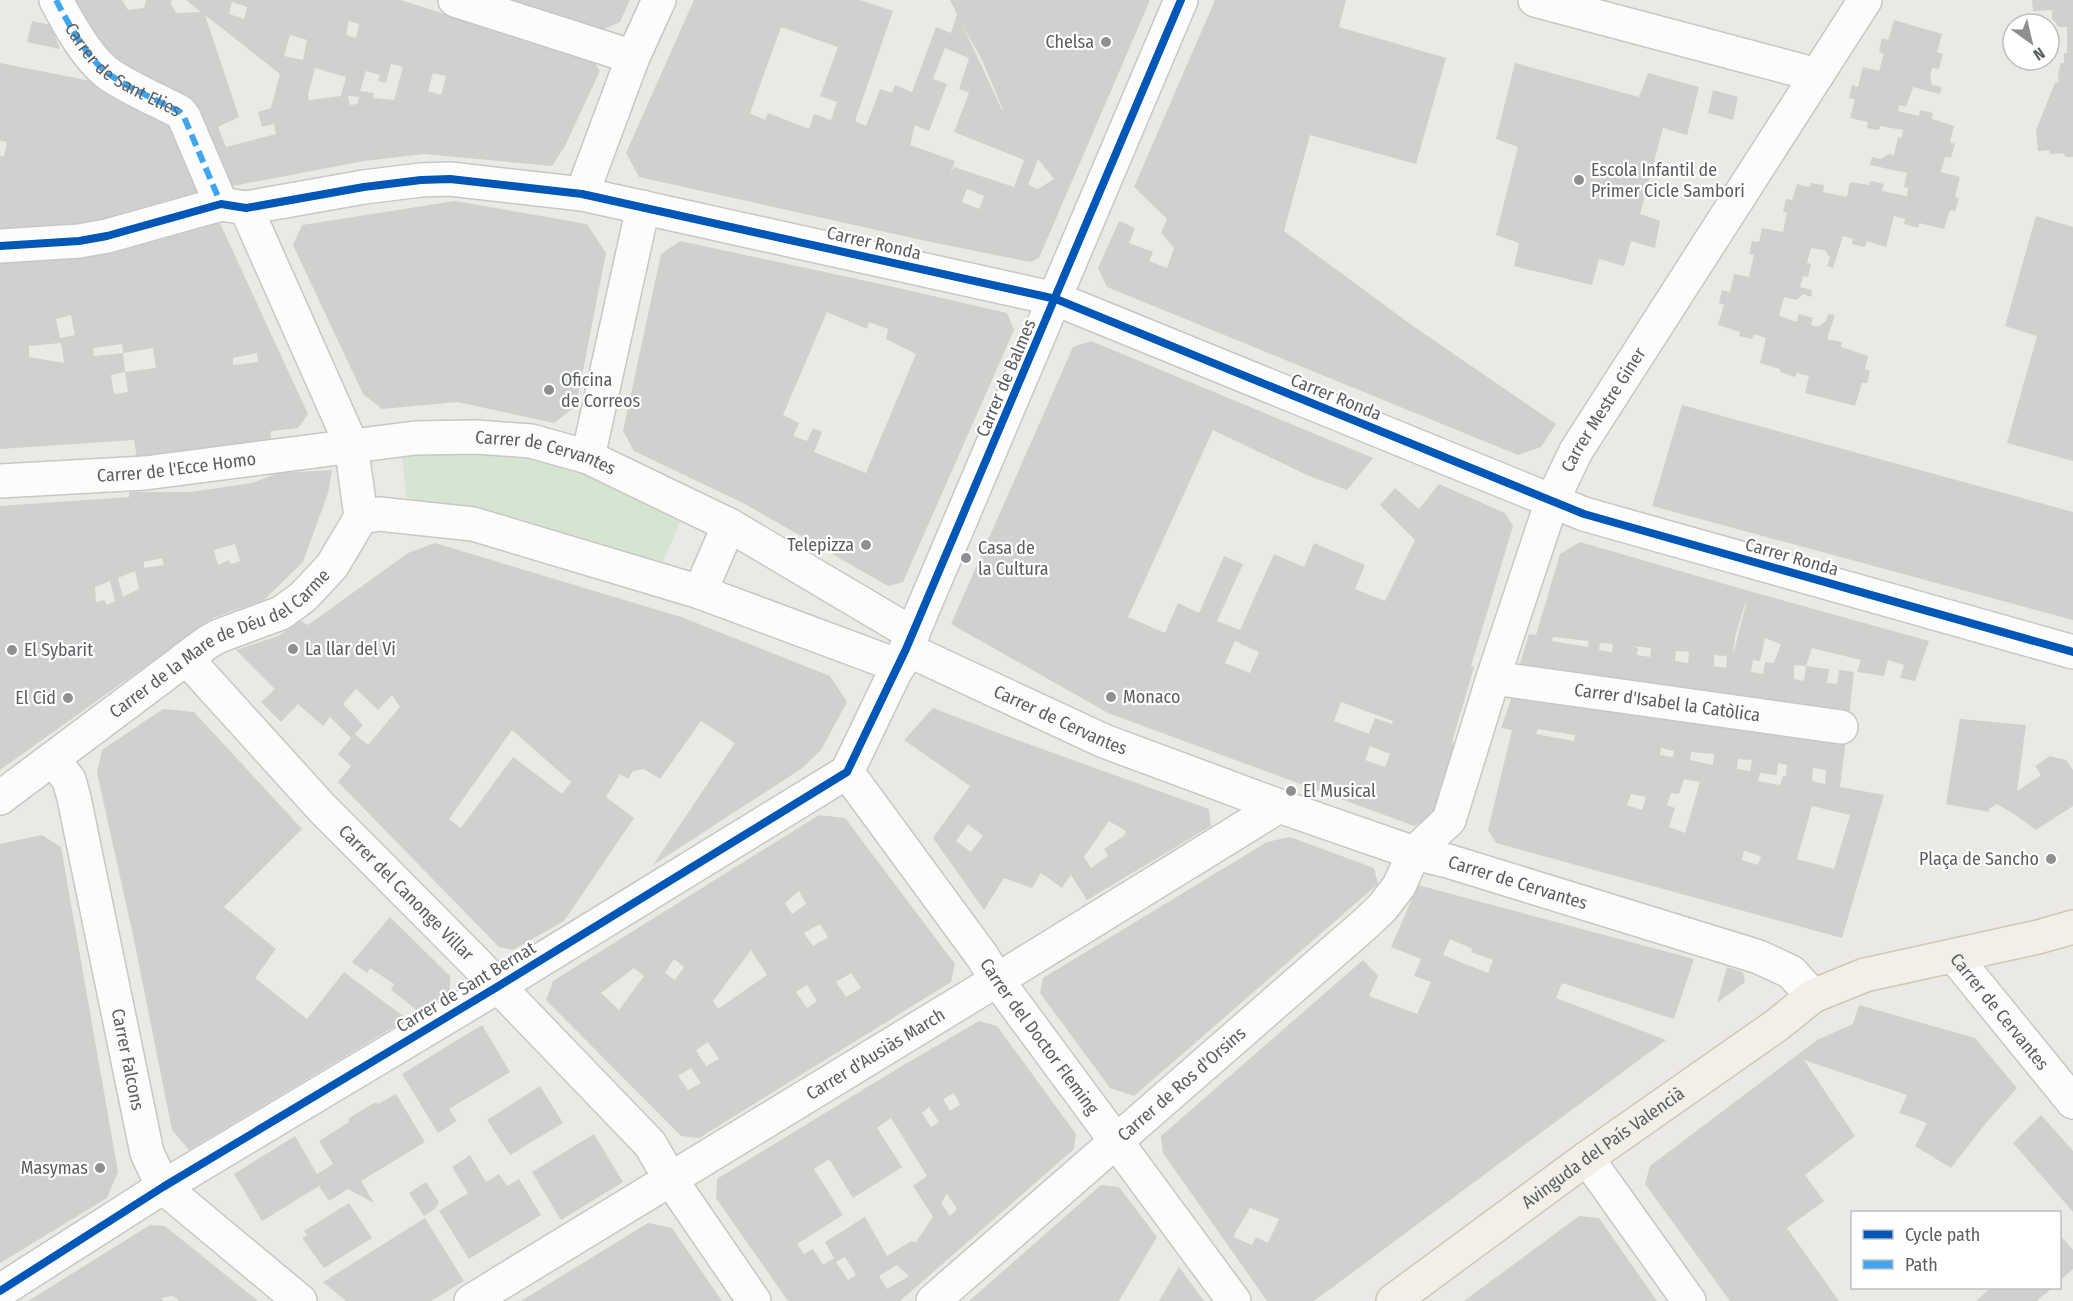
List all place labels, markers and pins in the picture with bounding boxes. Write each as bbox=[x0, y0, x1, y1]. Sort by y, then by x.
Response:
place label: Chelsa bbox=[1046, 31, 1094, 53]
marker: Chelsa bbox=[1099, 35, 1113, 49]
place label: Escola Infantil de Primer Cicle Sambori bbox=[1591, 159, 1745, 202]
marker: Escola Infantil de Primer Cicle Sambori bbox=[1572, 173, 1586, 187]
place label: Oficina de Correos bbox=[561, 369, 640, 412]
marker: Oficina de Correos bbox=[542, 383, 556, 397]
place label: Telepizza bbox=[787, 534, 854, 556]
place label: Casa de la Cultura bbox=[978, 537, 1049, 580]
marker: Telepizza bbox=[859, 538, 873, 552]
marker: Casa de la Cultura bbox=[959, 551, 973, 565]
place label: La llar del Vi bbox=[305, 638, 396, 660]
place label: El Sybarit bbox=[24, 639, 93, 661]
marker: La llar del Vi bbox=[286, 642, 300, 656]
marker: El Sybarit bbox=[5, 643, 19, 657]
place label: Monaco bbox=[1123, 686, 1180, 708]
place label: El Cid bbox=[15, 687, 56, 709]
marker: Monaco bbox=[1104, 690, 1118, 704]
marker: El Cid bbox=[61, 691, 75, 705]
place label: El Musical bbox=[1303, 780, 1376, 802]
marker: El Musical bbox=[1284, 784, 1298, 798]
place label: Plaça de Sancho bbox=[1919, 848, 2039, 870]
marker: Plaça de Sancho bbox=[2044, 852, 2058, 866]
place label: Masymas bbox=[21, 1157, 88, 1179]
marker: Masymas bbox=[93, 1161, 107, 1175]

